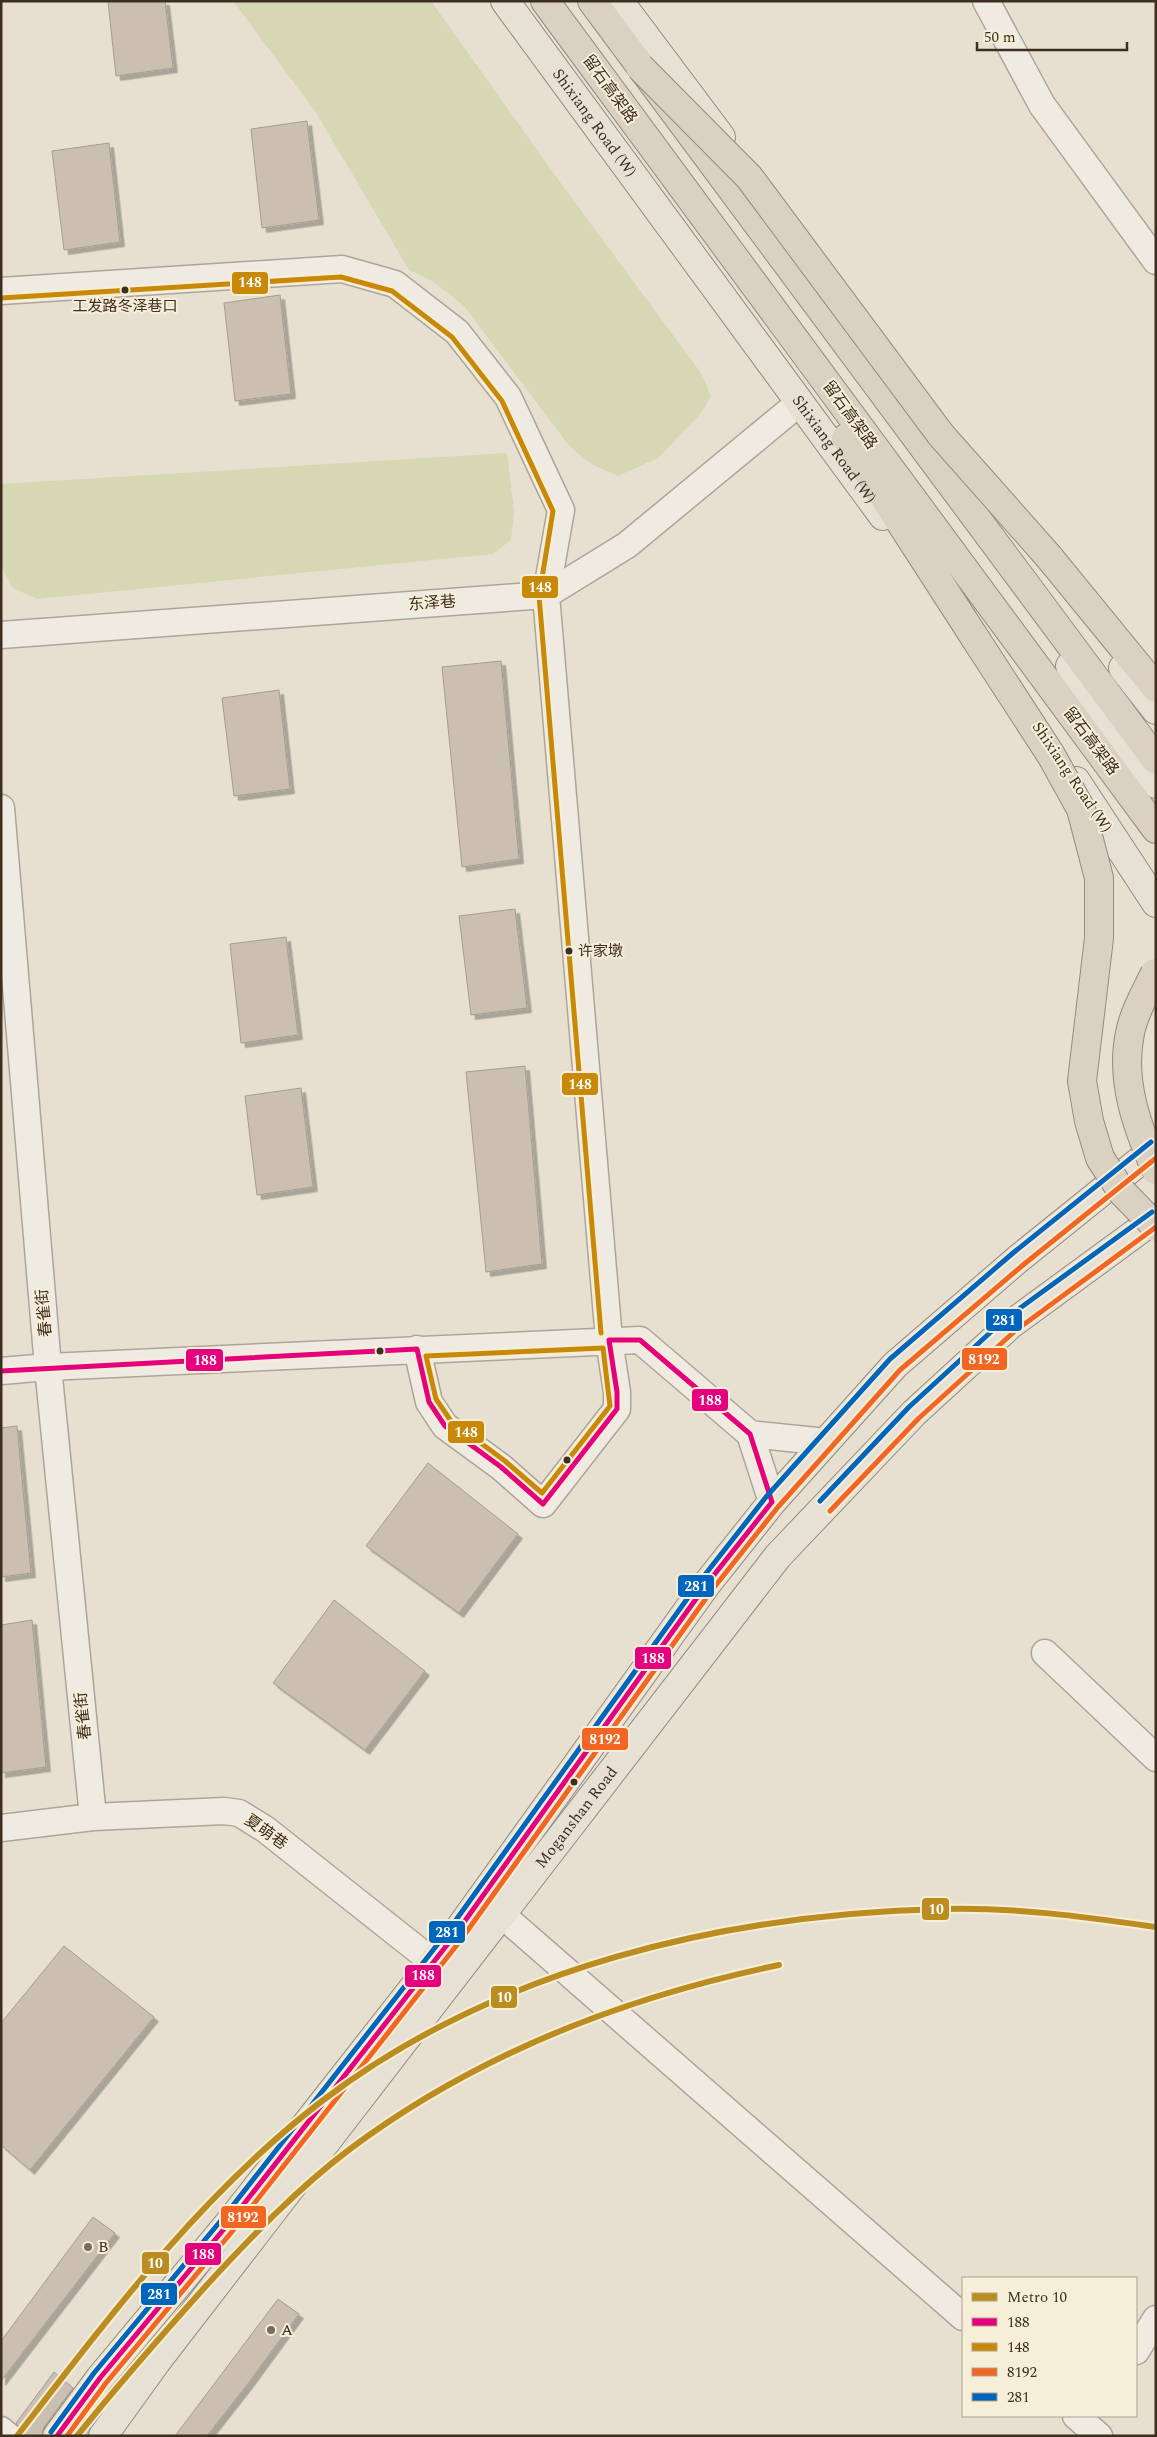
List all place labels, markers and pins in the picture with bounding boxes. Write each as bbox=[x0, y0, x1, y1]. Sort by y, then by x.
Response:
marker: 工发路冬泽巷口 bbox=[120, 285, 130, 295]
place label: 工发路冬泽巷口 bbox=[72, 295, 178, 318]
place label: 许家墩 bbox=[578, 940, 623, 963]
marker: 许家墩 bbox=[564, 946, 574, 956]
unlabelled marker bbox=[375, 1346, 385, 1356]
unlabelled marker bbox=[562, 1455, 572, 1465]
unlabelled marker bbox=[569, 1777, 579, 1787]
place label: B bbox=[98, 2235, 109, 2259]
marker: B bbox=[82, 2241, 94, 2253]
place label: A bbox=[281, 2318, 293, 2342]
marker: A bbox=[265, 2324, 277, 2336]

